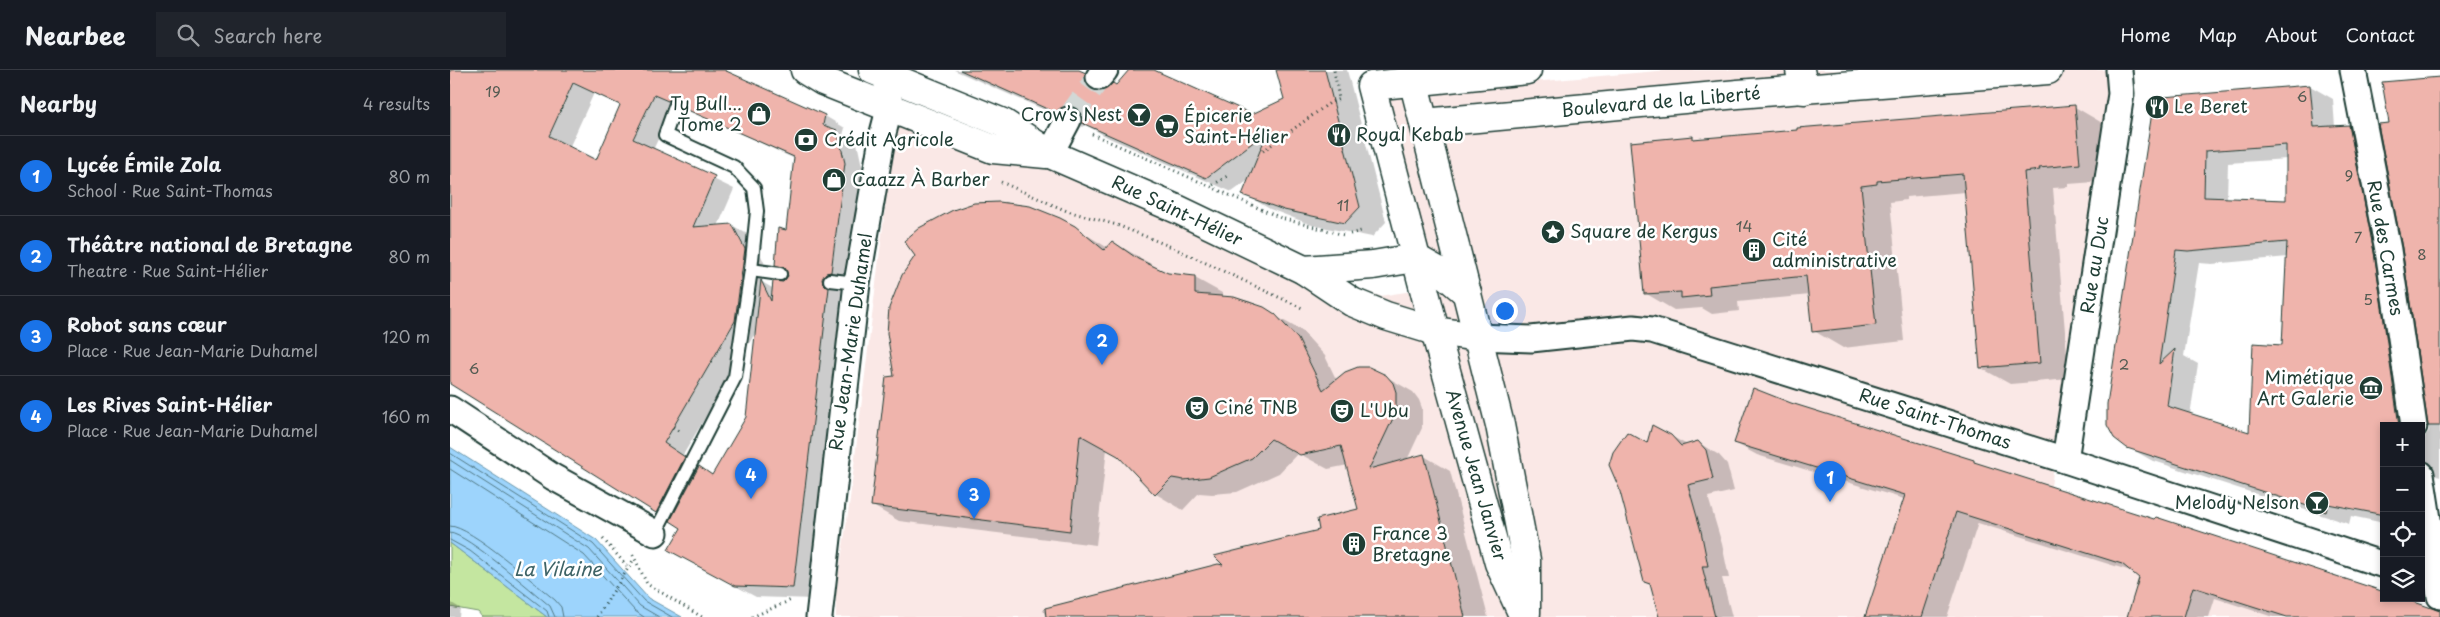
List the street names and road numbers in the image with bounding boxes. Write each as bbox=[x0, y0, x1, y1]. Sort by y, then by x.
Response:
street label: Boulevard de la Liberté bbox=[1560, 78, 1761, 123]
street label: Rue Saint-Hélier bbox=[1108, 167, 1248, 252]
street label: Rue des Carmes bbox=[2361, 178, 2412, 318]
street label: Rue au Duc bbox=[2073, 214, 2115, 315]
street label: Rue Jean-Marie Duhamel bbox=[821, 231, 878, 452]
street label: Rue Saint-Thomas bbox=[1856, 380, 2015, 455]
street label: Avenue Jean Janvier bbox=[1440, 386, 1515, 564]

